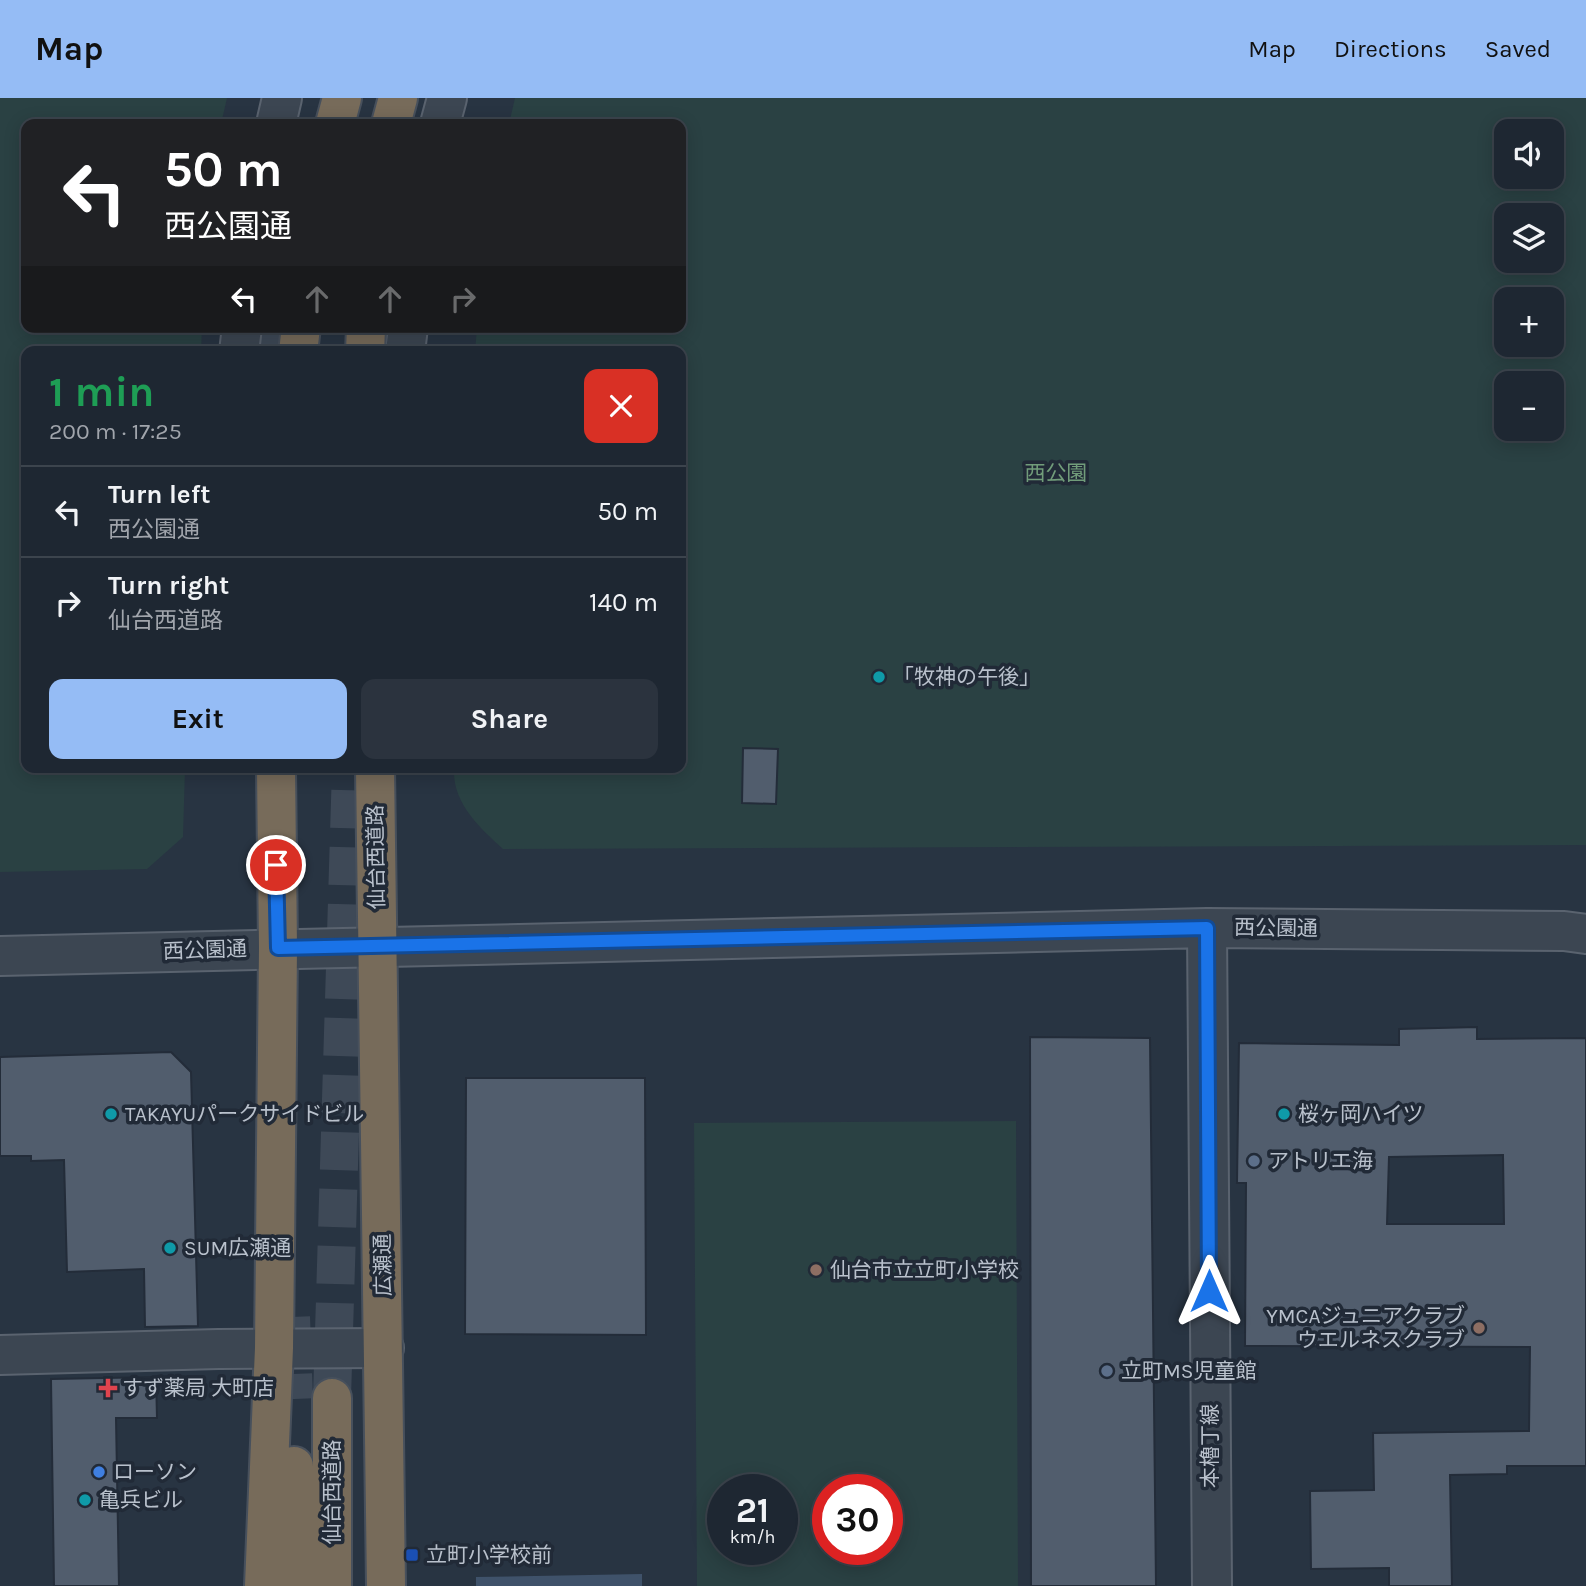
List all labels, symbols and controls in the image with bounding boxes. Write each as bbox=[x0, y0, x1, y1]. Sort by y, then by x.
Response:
text: Map bbox=[35, 30, 103, 68]
text: Map bbox=[1248, 35, 1296, 63]
text: Directions bbox=[1334, 35, 1447, 63]
text: Saved bbox=[1485, 35, 1551, 63]
map controls bbox=[1494, 119, 1564, 441]
button: sound bbox=[1494, 119, 1564, 189]
text: 50 m bbox=[164, 141, 282, 198]
icon: left bbox=[49, 147, 140, 238]
button: layers bbox=[1494, 203, 1564, 273]
text: 西公園通 bbox=[164, 208, 292, 245]
icon: left bbox=[225, 280, 263, 318]
icon: ahead bbox=[298, 280, 336, 318]
icon: ahead bbox=[371, 280, 409, 318]
icon: right bbox=[444, 280, 482, 318]
button: + bbox=[1494, 287, 1564, 357]
text: 1 min bbox=[49, 367, 154, 417]
button: close bbox=[584, 369, 658, 443]
button: − bbox=[1494, 371, 1564, 441]
text: 200 m · 17:25 bbox=[49, 418, 182, 445]
park label: 西公園 bbox=[1025, 461, 1088, 485]
text: Turn left bbox=[108, 479, 210, 510]
icon: left bbox=[49, 493, 87, 531]
text: 50 m bbox=[597, 496, 658, 527]
text: 西公園通 bbox=[108, 516, 200, 543]
text: Turn right bbox=[108, 570, 229, 601]
icon: right bbox=[49, 584, 87, 622]
text: 140 m bbox=[589, 587, 658, 618]
text: 仙台西道路 bbox=[108, 607, 223, 634]
place label: 「牧神の午後」 bbox=[893, 665, 1040, 689]
marker: 「牧神の午後」 bbox=[871, 669, 887, 685]
button: Exit bbox=[49, 679, 347, 759]
button: Share bbox=[361, 679, 658, 759]
street label: 仙台西道路 bbox=[363, 804, 389, 910]
pin bbox=[246, 835, 306, 895]
icon: arrive bbox=[257, 846, 295, 884]
street label: 西公園通 bbox=[1234, 915, 1318, 941]
street label: 西公園通 bbox=[163, 937, 247, 963]
place label: TAKAYUパークサイドビル bbox=[125, 1102, 364, 1126]
place label: 桜ヶ岡ハイツ bbox=[1298, 1102, 1424, 1126]
marker: TAKAYUパークサイドビル bbox=[103, 1106, 119, 1122]
marker: 桜ヶ岡ハイツ bbox=[1276, 1106, 1292, 1122]
place label: アトリエ海 bbox=[1268, 1149, 1373, 1173]
marker: アトリエ海 bbox=[1246, 1153, 1262, 1169]
street label: 広瀬通 bbox=[370, 1233, 396, 1297]
place label: SUM広瀬通 bbox=[184, 1236, 291, 1260]
marker: SUM広瀬通 bbox=[162, 1240, 178, 1256]
position arrow bbox=[1172, 1254, 1246, 1328]
place label: 仙台市立立町小学校 bbox=[830, 1258, 1019, 1282]
marker: 仙台市立立町小学校 bbox=[808, 1262, 824, 1278]
place label: YMCAジュニアクラブ ウエルネスクラブ bbox=[1266, 1304, 1465, 1352]
marker: YMCAジュニアクラブ ウエルネスクラブ bbox=[1471, 1320, 1487, 1336]
place label: 立町MS児童館 bbox=[1121, 1359, 1256, 1383]
marker: 立町MS児童館 bbox=[1099, 1363, 1115, 1379]
place label: すず薬局 大町店 bbox=[122, 1376, 274, 1400]
marker: すず薬局 大町店 bbox=[100, 1380, 116, 1396]
street label: 本櫓丁線 bbox=[1198, 1404, 1222, 1488]
street label: 仙台西道路 bbox=[320, 1440, 344, 1545]
place label: ローソン bbox=[113, 1460, 197, 1484]
marker: ローソン bbox=[91, 1464, 107, 1480]
speed limit sign: 30 bbox=[812, 1474, 903, 1565]
place label: 亀兵ビル bbox=[99, 1488, 183, 1512]
text: 21 bbox=[736, 1490, 769, 1531]
marker: 亀兵ビル bbox=[77, 1492, 93, 1508]
text: km/h bbox=[730, 1526, 775, 1548]
place label: 立町小学校前 bbox=[426, 1543, 552, 1567]
marker: 立町小学校前 bbox=[404, 1547, 420, 1563]

